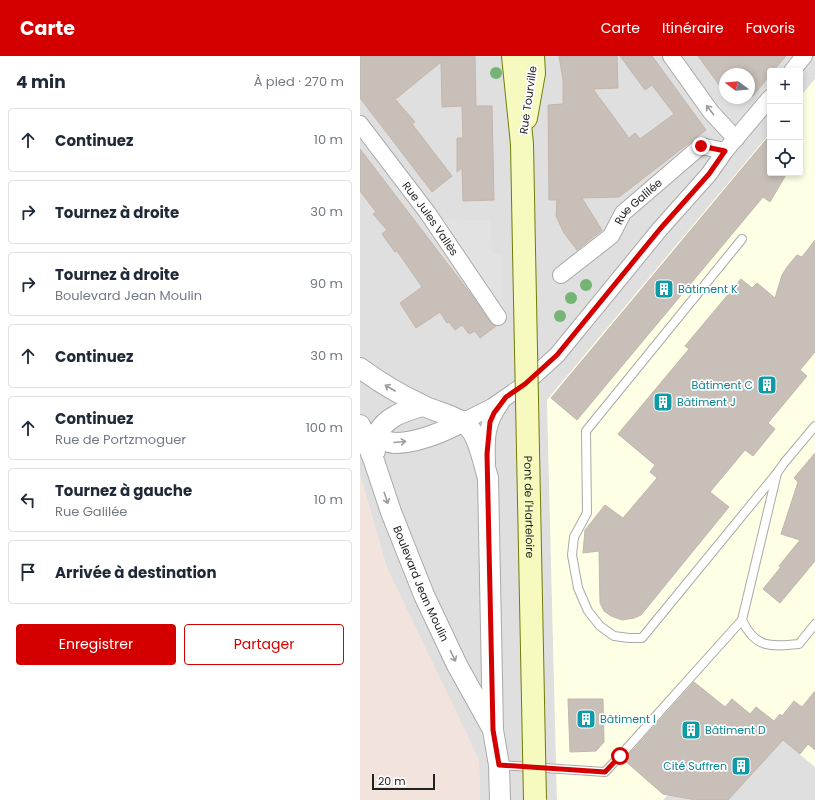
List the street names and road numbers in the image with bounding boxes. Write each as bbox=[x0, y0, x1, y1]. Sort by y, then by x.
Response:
street label: Rue Tourville bbox=[515, 65, 541, 135]
street label: Rue Galilée bbox=[610, 175, 666, 227]
street label: Rue Jules Vallès bbox=[399, 178, 462, 259]
street label: Pont de l'Harteloire bbox=[520, 456, 538, 559]
street label: Boulevard Jean Moulin bbox=[389, 523, 453, 644]

